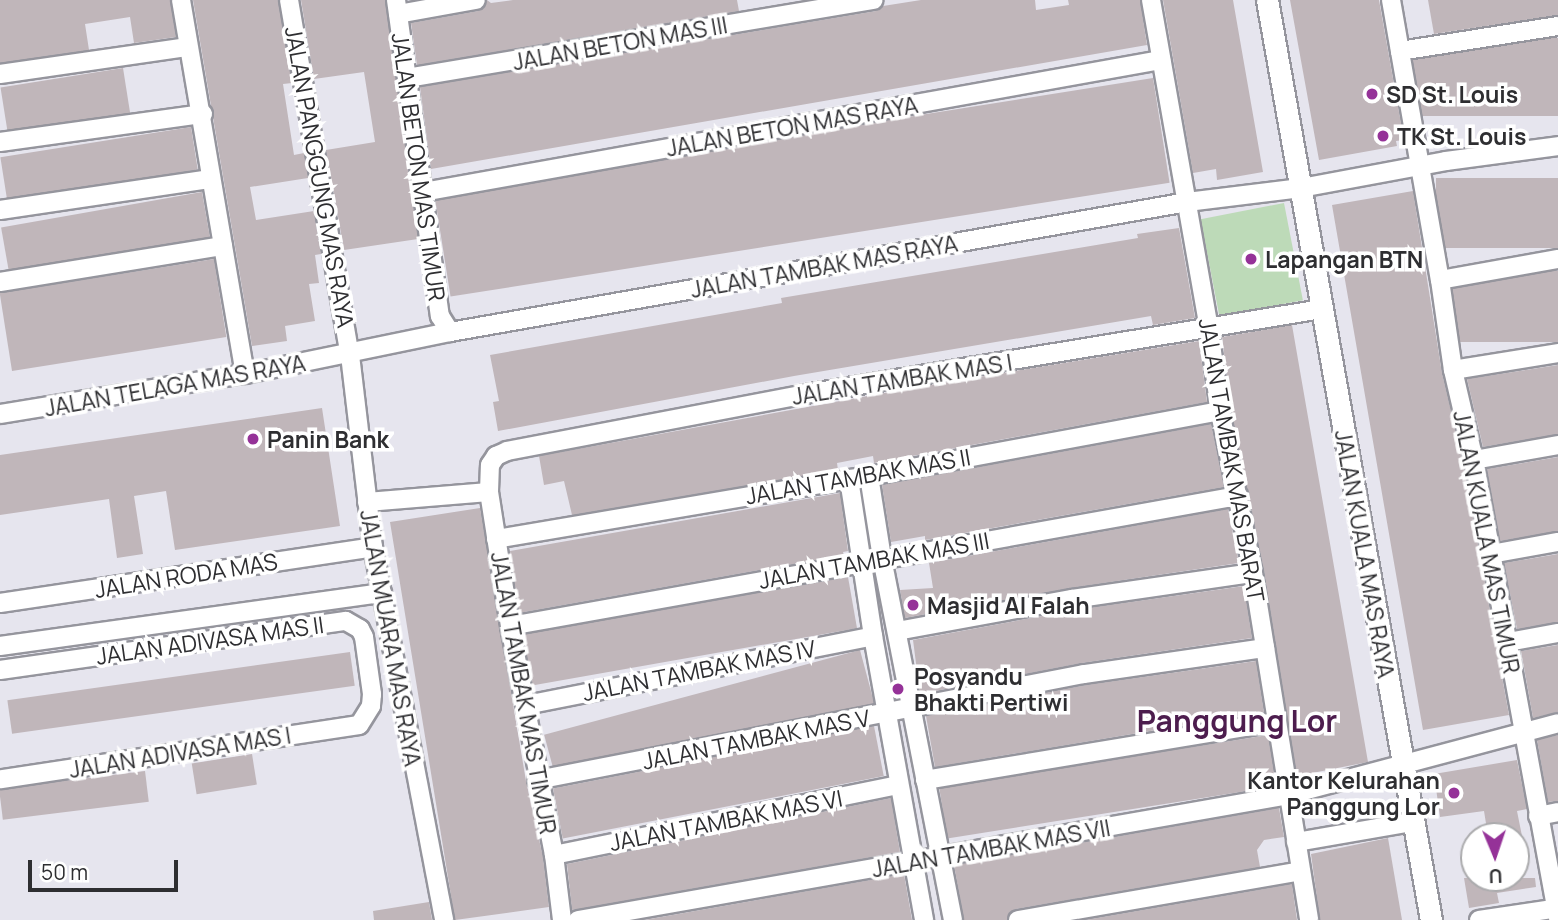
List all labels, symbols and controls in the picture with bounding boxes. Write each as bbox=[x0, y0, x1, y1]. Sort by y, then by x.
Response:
street label: JALAN BETON MAS III bbox=[510, 11, 730, 75]
street label: JALAN PANGGUNG MAS RAYA bbox=[280, 24, 360, 330]
street label: JALAN BETON MAS TIMUR bbox=[387, 31, 451, 303]
place label: SD St. Louis bbox=[1386, 80, 1518, 108]
marker: SD St. Louis bbox=[1364, 86, 1380, 102]
street label: JALAN BETON MAS RAYA bbox=[664, 90, 920, 162]
place label: TK St. Louis bbox=[1397, 122, 1527, 150]
marker: TK St. Louis bbox=[1375, 128, 1391, 144]
street label: JALAN TAMBAK MAS RAYA bbox=[688, 229, 960, 303]
place label: Lapangan BTN bbox=[1265, 245, 1423, 273]
marker: Lapangan BTN bbox=[1243, 251, 1259, 267]
street label: JALAN TAMBAK MAS BARAT bbox=[1193, 316, 1271, 604]
street label: JALAN TELAGA MAS RAYA bbox=[42, 348, 308, 422]
street label: JALAN TAMBAK MAS I bbox=[790, 348, 1014, 410]
street label: JALAN KUALA MAS TIMUR bbox=[1448, 408, 1526, 676]
place label: Panin Bank bbox=[267, 425, 389, 453]
street label: JALAN KUALA MAS RAYA bbox=[1330, 428, 1400, 680]
marker: Panin Bank bbox=[245, 431, 261, 447]
street label: JALAN TAMBAK MAS II bbox=[743, 443, 973, 509]
street label: JALAN MUARA MAS RAYA bbox=[355, 508, 427, 768]
street label: JALAN TAMBAK MAS III bbox=[756, 526, 992, 594]
street label: JALAN RODA MAS bbox=[93, 547, 279, 603]
street label: JALAN TAMBAK MAS TIMUR bbox=[486, 549, 562, 837]
place label: Masjid Al Falah bbox=[927, 591, 1090, 619]
marker: Masjid Al Falah bbox=[905, 597, 921, 613]
street label: JALAN ADIVASA MAS II bbox=[94, 610, 326, 670]
street label: JALAN TAMBAK MAS IV bbox=[580, 634, 818, 706]
place label: Posyandu Bhakti Pertiwi bbox=[914, 662, 1068, 716]
marker: Posyandu Bhakti Pertiwi bbox=[888, 679, 908, 699]
street label: JALAN TAMBAK MAS V bbox=[640, 703, 872, 775]
district label: Panggung Lor bbox=[1137, 703, 1337, 739]
street label: JALAN ADIVASA MAS I bbox=[67, 721, 293, 783]
place label: Kantor Kelurahan Panggung Lor bbox=[1247, 766, 1440, 820]
street label: JALAN TAMBAK MAS VI bbox=[607, 784, 845, 856]
marker: Kantor Kelurahan Panggung Lor bbox=[1446, 785, 1462, 801]
street label: JALAN TAMBAK MAS VII bbox=[869, 813, 1113, 883]
north arrow bbox=[1460, 822, 1530, 892]
scale bar bbox=[32, 846, 182, 890]
text: 50 m bbox=[41, 858, 88, 886]
text: U bbox=[1488, 863, 1503, 889]

